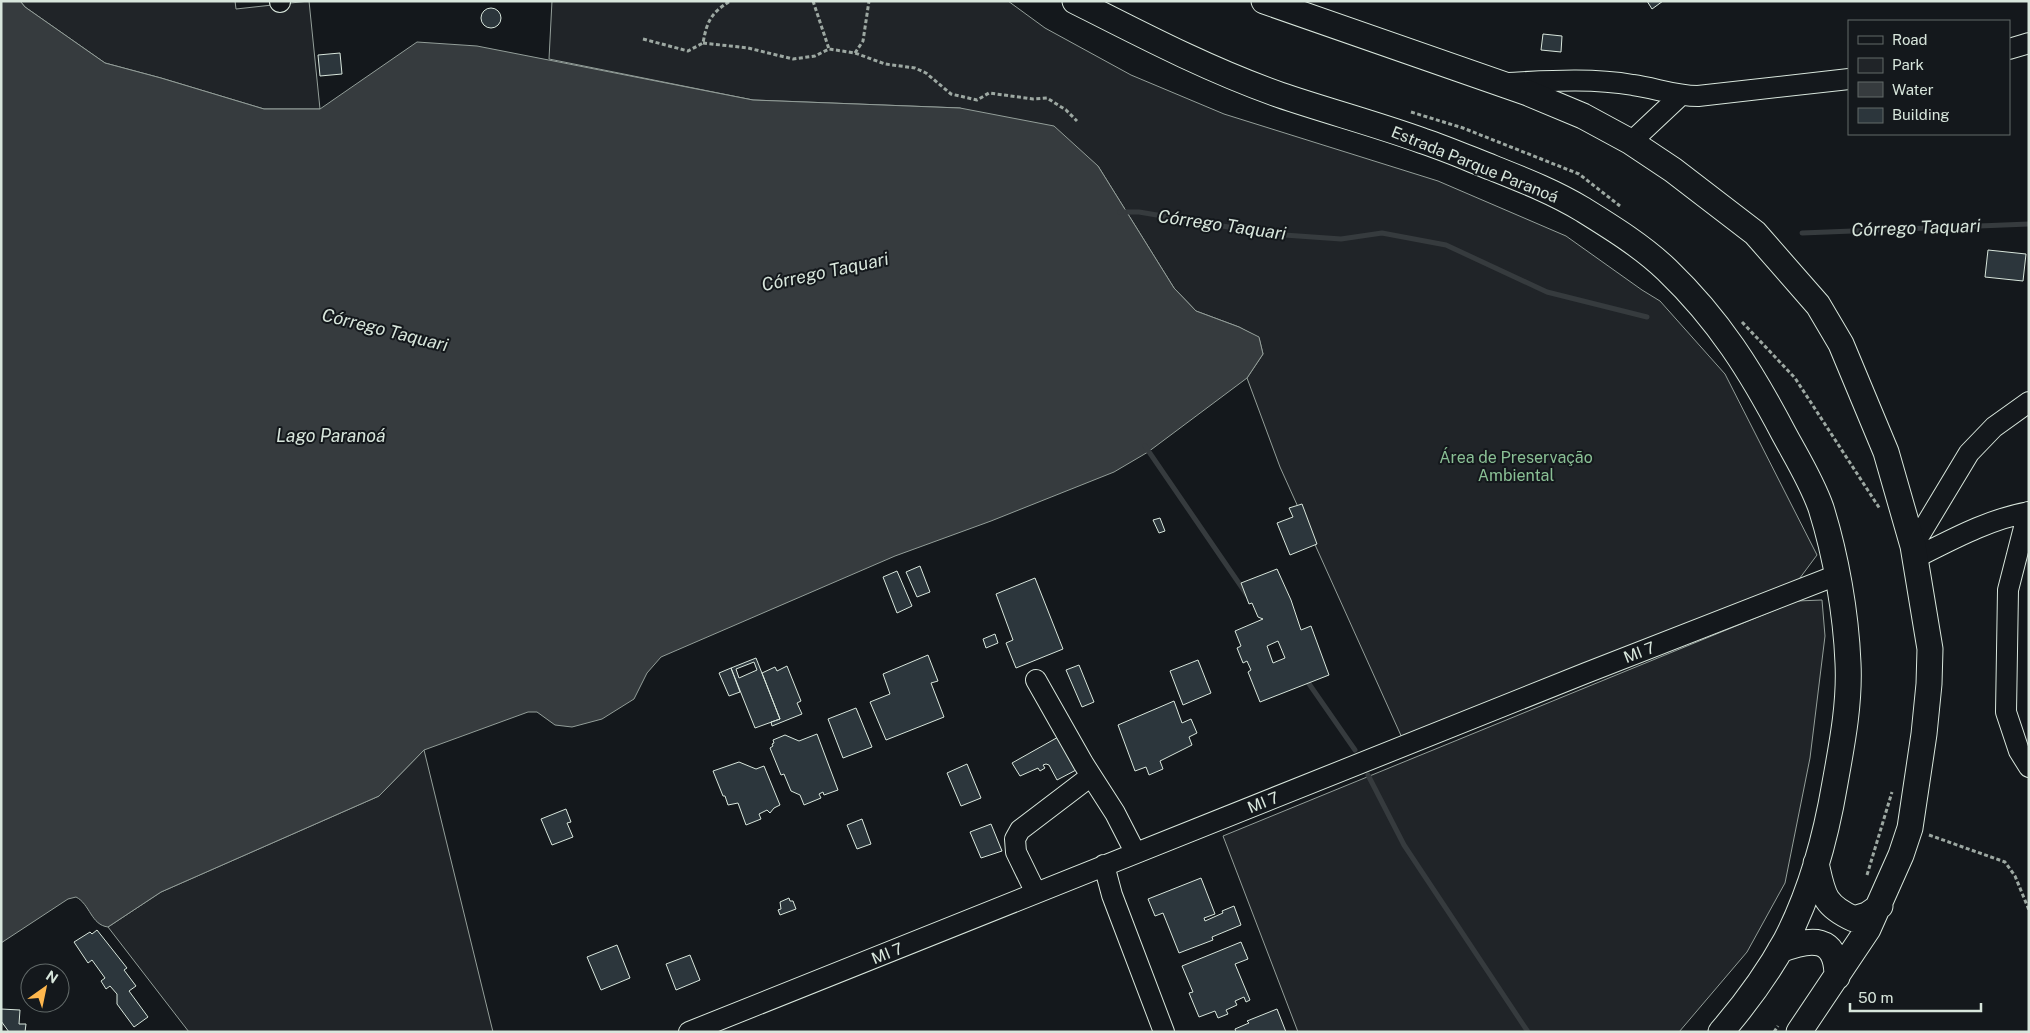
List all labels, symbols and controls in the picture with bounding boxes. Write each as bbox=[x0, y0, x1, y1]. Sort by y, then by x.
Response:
legend bbox=[1848, 20, 2010, 135]
text: Road bbox=[1892, 31, 1928, 48]
text: Park bbox=[1892, 56, 1924, 73]
text: Water bbox=[1892, 81, 1934, 98]
text: Building bbox=[1892, 106, 1950, 123]
street label: Estrada Parque Paranoá bbox=[1389, 122, 1561, 207]
water label: Córrego Taquari bbox=[1157, 205, 1288, 244]
water label: Córrego Taquari bbox=[1851, 215, 1982, 240]
water label: Córrego Taquari bbox=[759, 248, 891, 295]
water label: Córrego Taquari bbox=[320, 304, 451, 355]
water label: Lago Paranoá bbox=[276, 425, 386, 446]
park label: Área de Preservação Ambiental bbox=[1439, 447, 1593, 485]
street label: MI 7 bbox=[1621, 638, 1658, 667]
street label: MI 7 bbox=[1245, 788, 1282, 817]
street label: MI 7 bbox=[869, 939, 906, 968]
north arrow bbox=[20, 963, 70, 1013]
text: N bbox=[43, 967, 61, 987]
scale bar bbox=[1850, 980, 1981, 1012]
text: 50 m bbox=[1858, 989, 1893, 1006]

